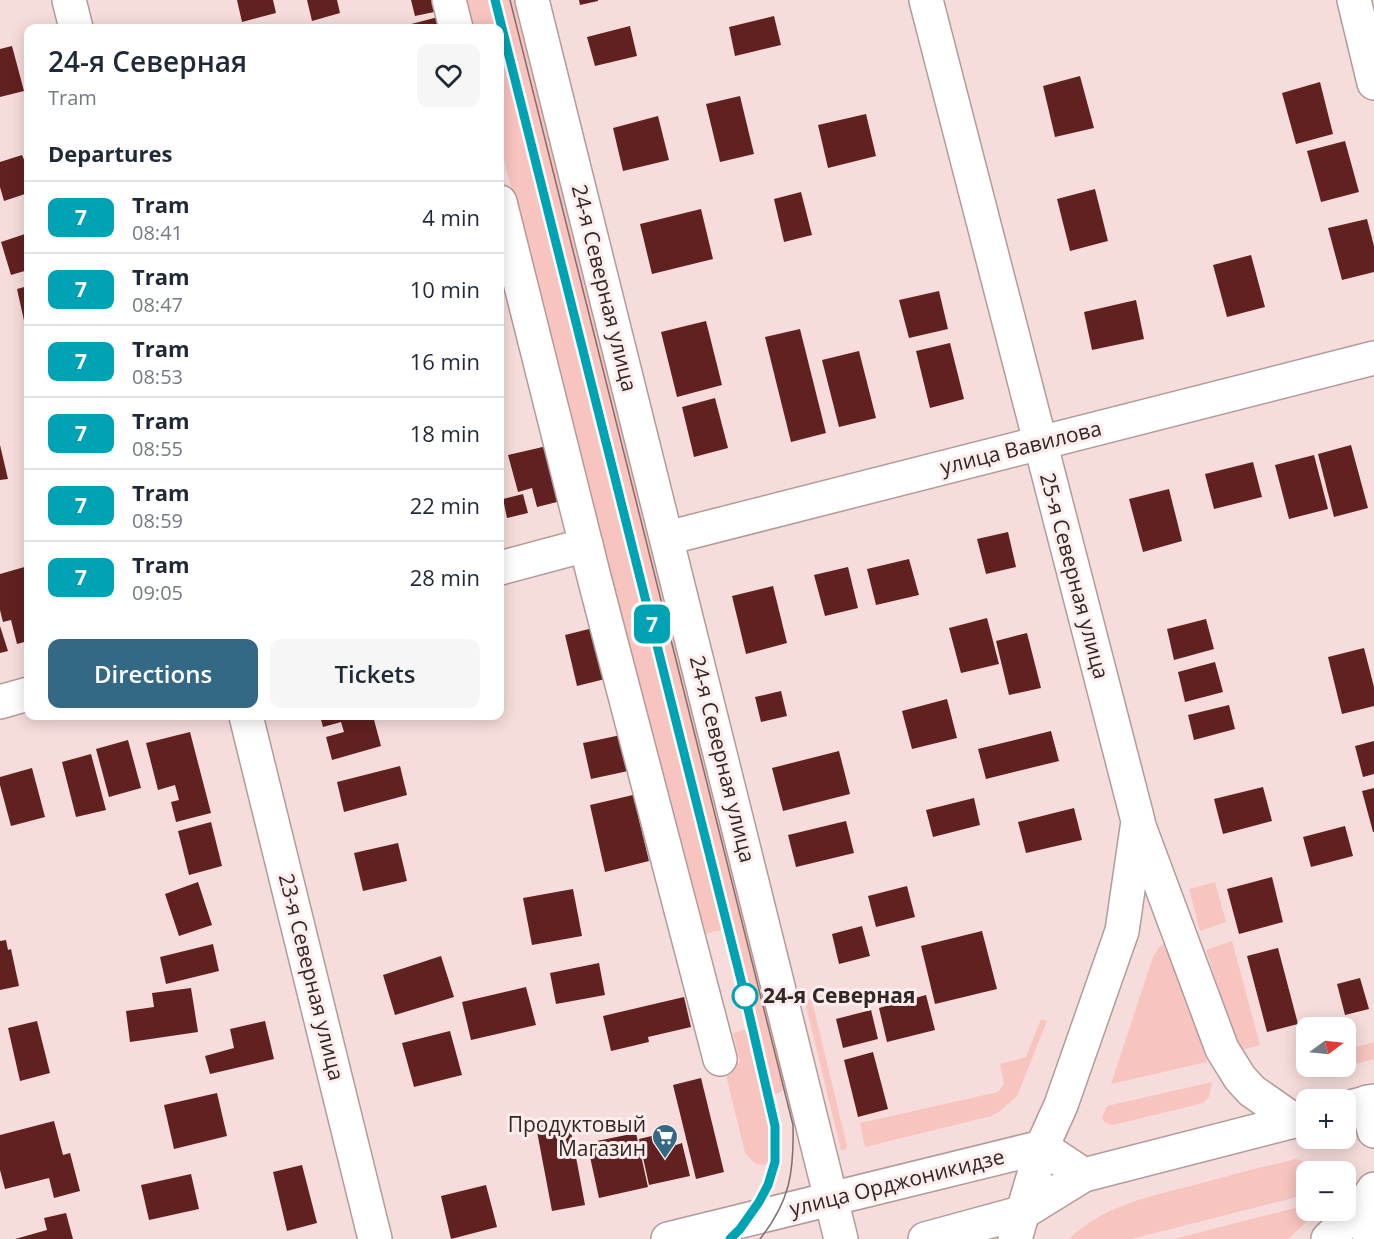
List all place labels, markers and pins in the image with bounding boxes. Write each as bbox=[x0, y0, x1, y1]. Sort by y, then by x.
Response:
place label: 24-я Северная bbox=[763, 981, 915, 1009]
marker: 24-я Северная bbox=[732, 983, 758, 1009]
place label: Продуктовый Магазин bbox=[508, 1110, 646, 1162]
supermarket icon: Продуктовый Магазин bbox=[650, 1122, 680, 1160]

